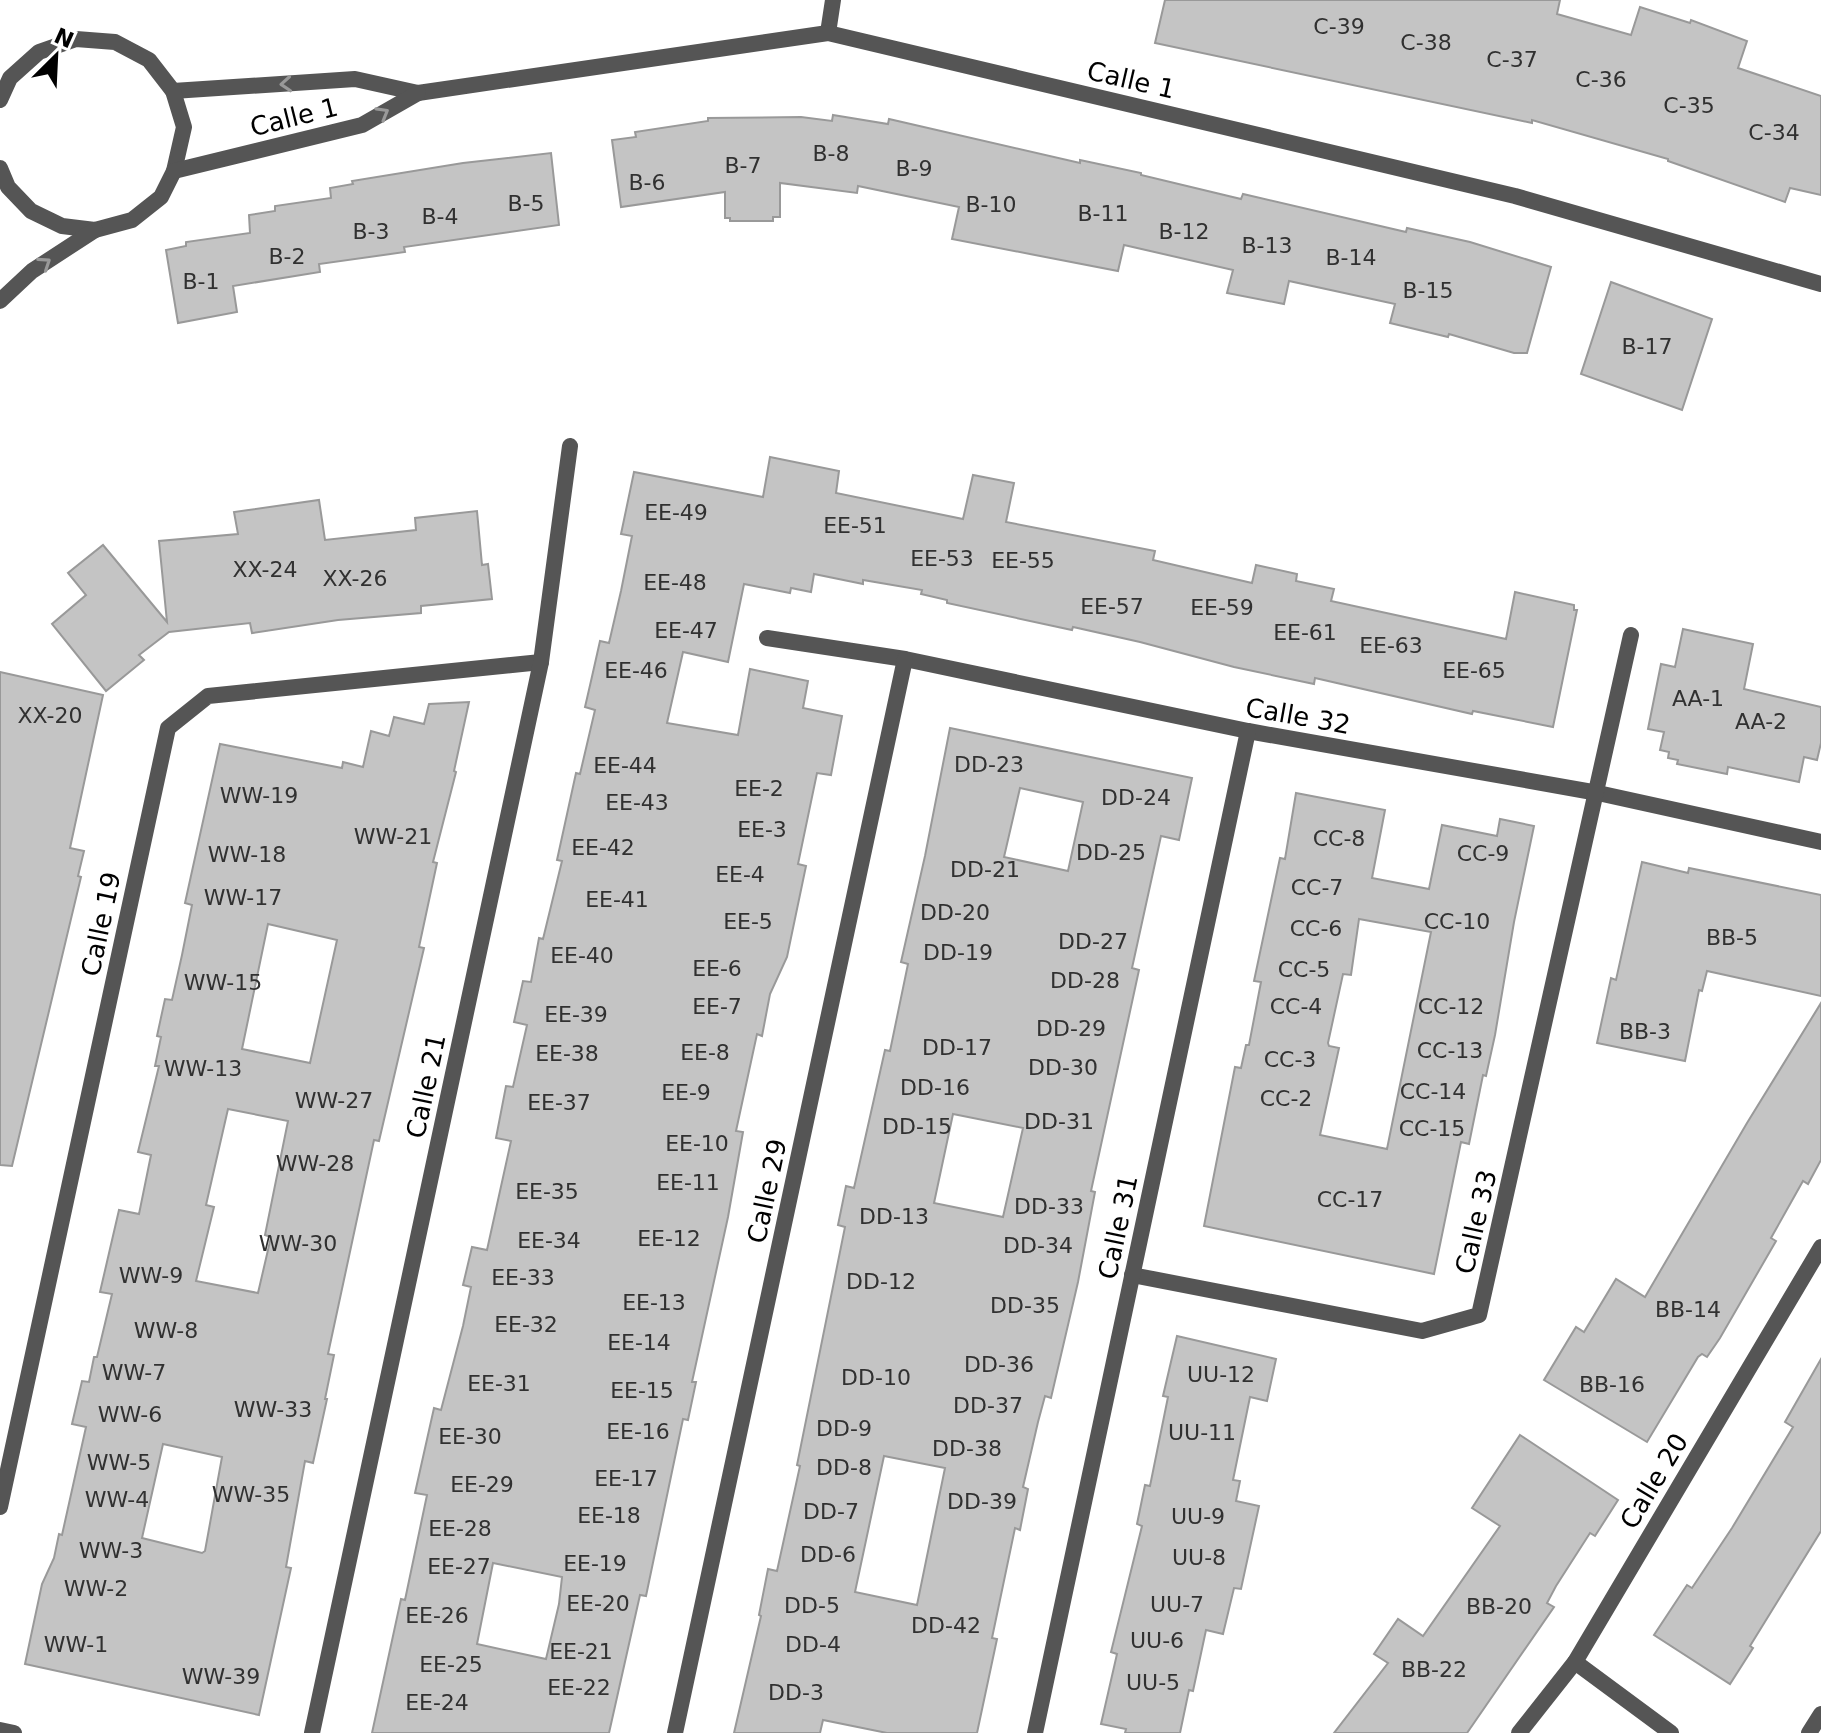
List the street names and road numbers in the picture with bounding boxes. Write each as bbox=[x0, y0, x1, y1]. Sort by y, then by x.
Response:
street label: Calle 1 bbox=[1084, 55, 1178, 105]
street label: Calle 1 bbox=[247, 92, 341, 142]
street label: Calle 32 bbox=[1243, 692, 1353, 740]
street label: Calle 19 bbox=[75, 869, 127, 979]
street label: Calle 21 bbox=[400, 1031, 452, 1141]
street label: Calle 29 bbox=[741, 1136, 793, 1246]
street label: Calle 33 bbox=[1449, 1167, 1503, 1277]
street label: Calle 31 bbox=[1092, 1172, 1144, 1282]
street label: Calle 20 bbox=[1614, 1428, 1694, 1534]

